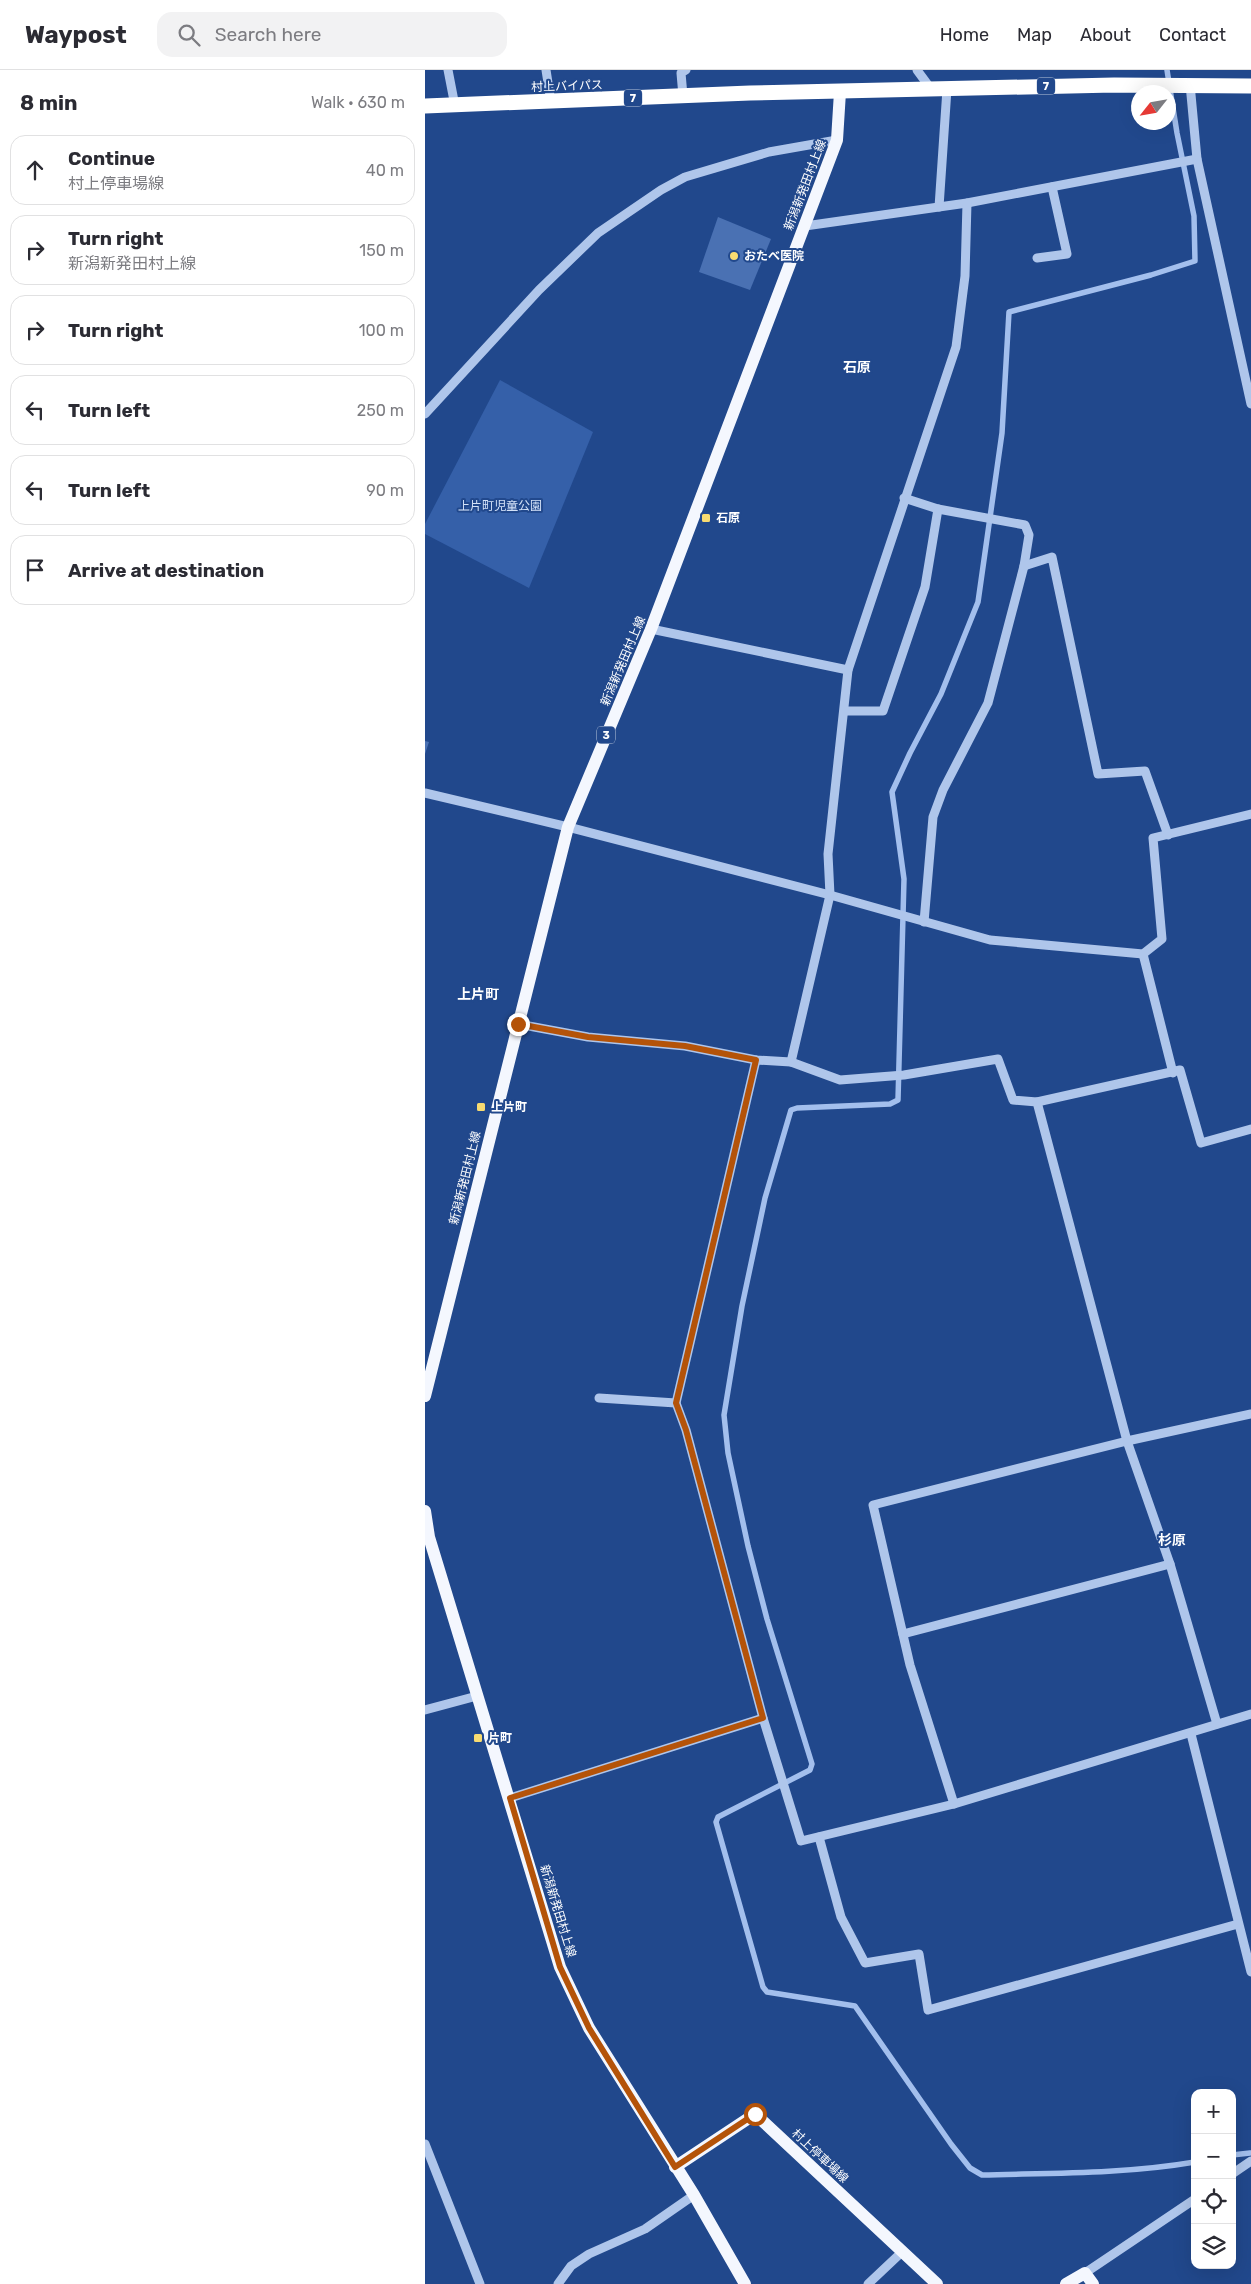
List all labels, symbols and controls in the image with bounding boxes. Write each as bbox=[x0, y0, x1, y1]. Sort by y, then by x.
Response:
search box bbox=[157, 12, 507, 57]
text: Waypost bbox=[25, 21, 127, 49]
icon: search bbox=[175, 21, 203, 49]
text: Search here bbox=[215, 23, 321, 46]
text: Home bbox=[940, 24, 989, 46]
text: Map bbox=[1017, 24, 1052, 46]
text: About bbox=[1080, 24, 1131, 46]
text: Contact bbox=[1159, 24, 1226, 46]
street label: 村上バイパス bbox=[531, 78, 603, 94]
road number: 7 bbox=[1037, 78, 1055, 94]
north arrow bbox=[1131, 85, 1176, 130]
road number: 7 bbox=[624, 89, 642, 106]
text: 8 min bbox=[20, 90, 77, 115]
text: Walk · 630 m bbox=[311, 93, 405, 112]
street label: 新潟新発田村上線 bbox=[781, 138, 829, 232]
text: Continue bbox=[68, 147, 155, 170]
icon: ahead bbox=[21, 156, 49, 184]
text: 40 m bbox=[366, 161, 404, 180]
text: 村上停車場線 bbox=[68, 174, 164, 193]
text: Turn right bbox=[68, 227, 163, 250]
icon: right bbox=[21, 236, 49, 264]
text: 150 m bbox=[359, 241, 404, 260]
place label: おたべ医院 bbox=[744, 249, 804, 263]
marker: おたべ医院 bbox=[728, 250, 740, 262]
text: 新潟新発田村上線 bbox=[68, 254, 196, 273]
icon: right bbox=[21, 316, 49, 344]
text: Turn right bbox=[68, 319, 163, 342]
text: 100 m bbox=[359, 321, 404, 340]
district label: 石原 bbox=[843, 359, 871, 376]
icon: left bbox=[21, 396, 49, 424]
text: Turn left bbox=[68, 399, 150, 422]
text: 250 m bbox=[357, 401, 404, 420]
icon: left bbox=[21, 476, 49, 504]
text: Turn left bbox=[68, 479, 150, 502]
text: 90 m bbox=[366, 481, 404, 500]
park label: 上片町児童公園 bbox=[458, 499, 542, 513]
place label: 石原 bbox=[716, 511, 740, 525]
marker: 石原 bbox=[700, 512, 712, 524]
icon: arrive bbox=[21, 556, 49, 584]
text: Arrive at destination bbox=[68, 559, 264, 582]
street label: 新潟新発田村上線 bbox=[598, 614, 648, 708]
road number: 3 bbox=[597, 726, 615, 744]
district label: 上片町 bbox=[457, 986, 499, 1003]
route end bbox=[507, 1013, 530, 1036]
place label: 上片町 bbox=[491, 1100, 527, 1114]
marker: 上片町 bbox=[475, 1101, 487, 1113]
street label: 新潟新発田村上線 bbox=[447, 1130, 483, 1226]
district label: 杉原 bbox=[1158, 1532, 1186, 1549]
place label: 片町 bbox=[488, 1731, 512, 1745]
marker: 片町 bbox=[472, 1732, 484, 1744]
street label: 新潟新発田村上線 bbox=[537, 1863, 579, 1959]
map controls bbox=[1191, 2089, 1236, 2269]
button: + bbox=[1191, 2089, 1236, 2134]
route start bbox=[744, 2103, 767, 2126]
street label: 村上停車場線 bbox=[789, 2126, 851, 2186]
button: − bbox=[1191, 2134, 1236, 2179]
button: locate bbox=[1191, 2179, 1236, 2224]
button: layers bbox=[1191, 2224, 1236, 2269]

